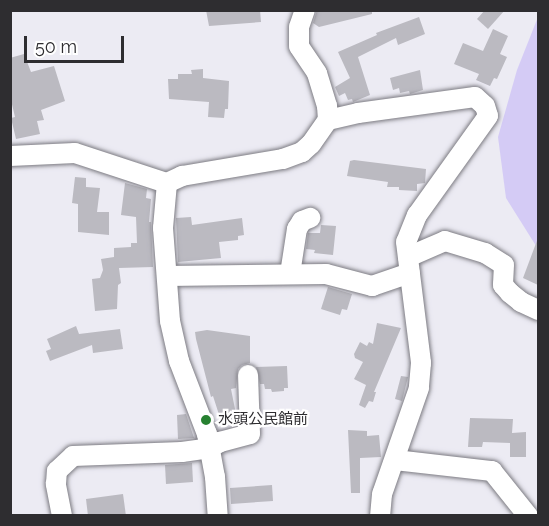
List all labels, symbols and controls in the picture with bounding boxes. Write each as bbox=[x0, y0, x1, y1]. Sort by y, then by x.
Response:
scale bar bbox=[27, 24, 128, 62]
text: 50 m bbox=[35, 36, 77, 57]
place label: 水頭公民館前 bbox=[218, 411, 308, 429]
marker: 水頭公民館前 bbox=[199, 413, 213, 427]

